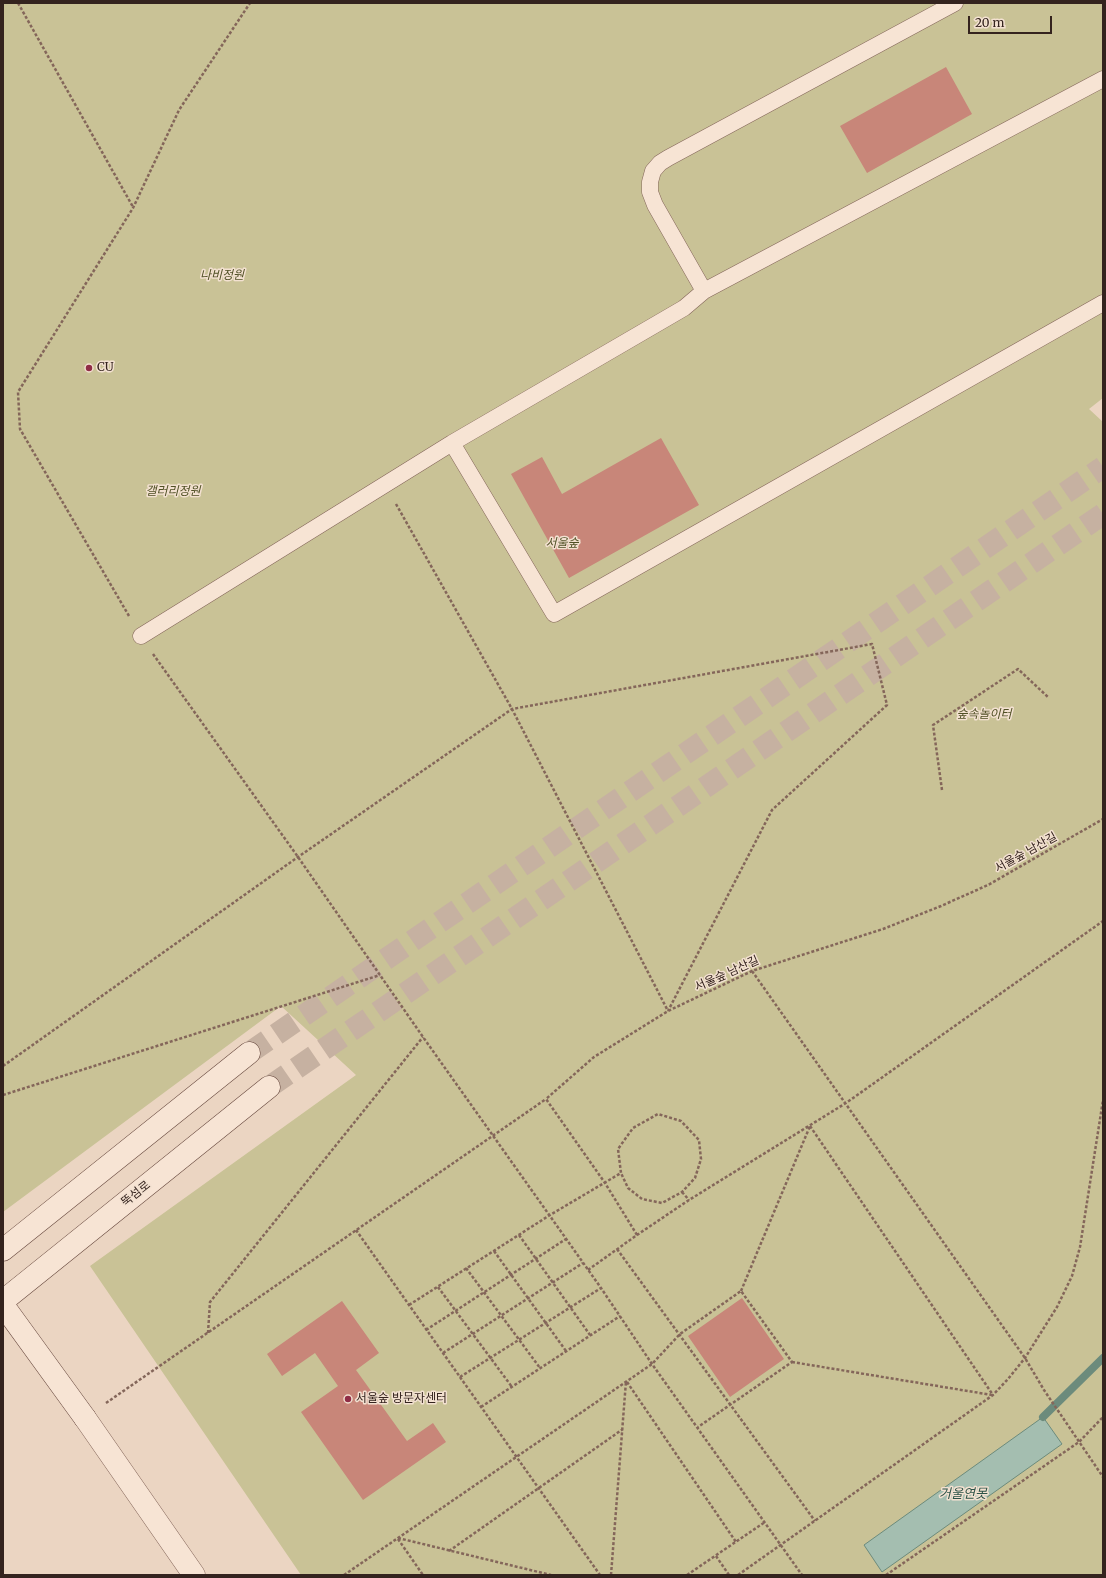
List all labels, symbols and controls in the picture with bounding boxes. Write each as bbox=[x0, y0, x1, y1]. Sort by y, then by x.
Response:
scale bar bbox=[970, 8, 1054, 34]
text: 20 m bbox=[975, 15, 1004, 30]
park label: 나비정원 bbox=[200, 269, 244, 283]
place label: CU bbox=[97, 361, 114, 375]
marker: CU bbox=[84, 363, 94, 373]
park label: 갤러리정원 bbox=[145, 485, 201, 499]
park label: 서울숲 bbox=[545, 537, 579, 551]
park label: 숲속놀이터 bbox=[956, 708, 1012, 722]
street label: 서울숲 남산길 bbox=[992, 830, 1060, 876]
street label: 서울숲 남산길 bbox=[693, 953, 761, 995]
street label: 뚝섬로 bbox=[119, 1178, 153, 1210]
place label: 서울숲 방문자센터 bbox=[356, 1392, 447, 1406]
marker: 서울숲 방문자센터 bbox=[343, 1394, 353, 1404]
water label: 거울연못 bbox=[939, 1486, 987, 1502]

